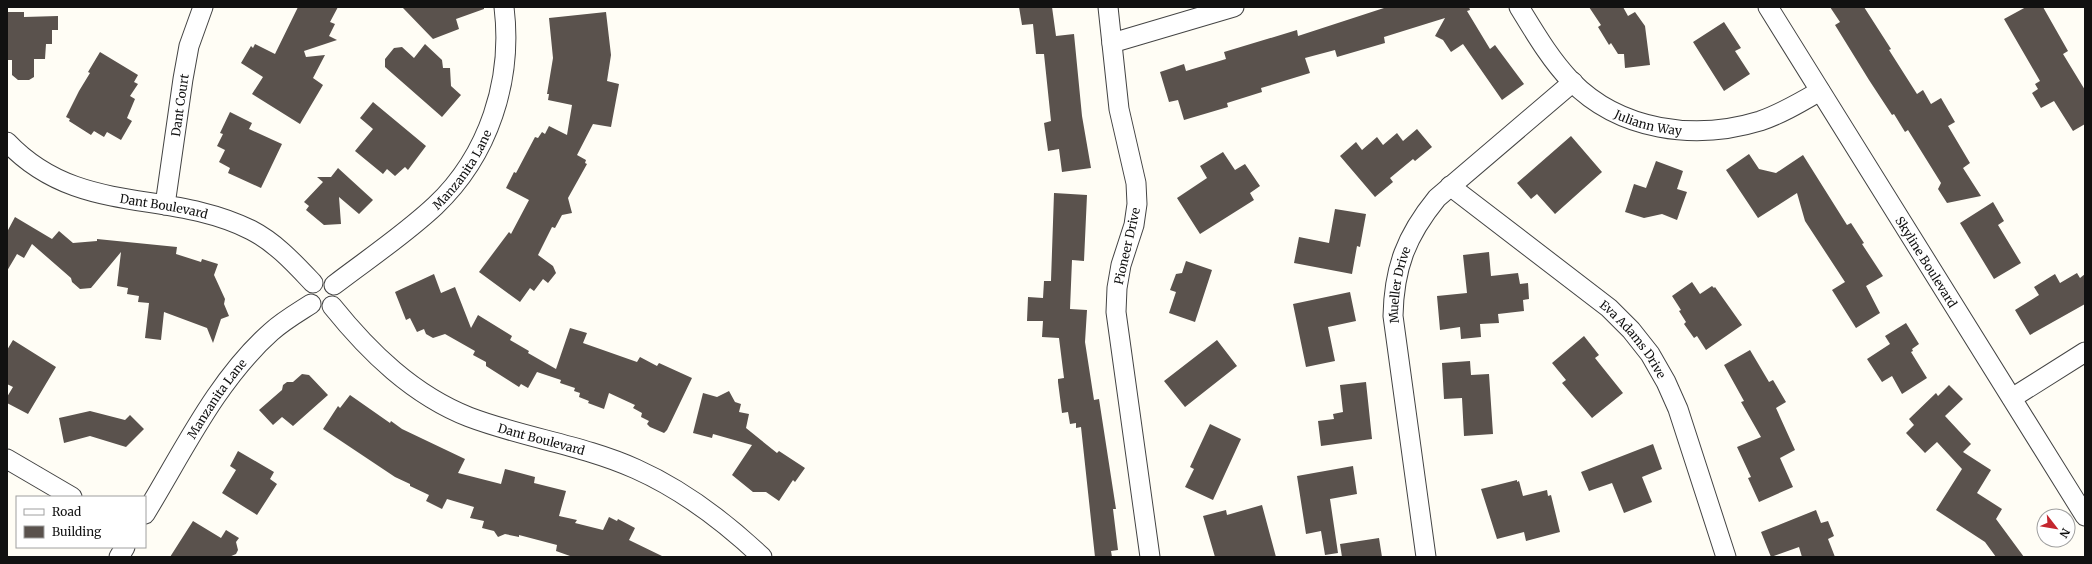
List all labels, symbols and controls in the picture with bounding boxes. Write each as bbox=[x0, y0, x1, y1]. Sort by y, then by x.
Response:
street label: Dant Court bbox=[167, 72, 191, 137]
street label: Juliann Way bbox=[1611, 106, 1682, 138]
street label: Manzanita Lane bbox=[429, 127, 494, 212]
street label: Dant Boulevard bbox=[119, 190, 210, 221]
street label: Pioneer Drive bbox=[1111, 206, 1143, 286]
street label: Skyline Boulevard bbox=[1893, 213, 1961, 310]
street label: Mueller Drive bbox=[1385, 244, 1413, 324]
street label: Eva Adams Drive bbox=[1597, 297, 1670, 381]
street label: Manzanita Lane bbox=[184, 355, 249, 441]
street label: Dant Boulevard bbox=[496, 420, 587, 458]
legend bbox=[16, 496, 146, 548]
text: Road bbox=[52, 504, 81, 519]
north arrow bbox=[2036, 508, 2076, 548]
text: Building bbox=[52, 524, 102, 539]
text: N bbox=[2056, 526, 2073, 541]

